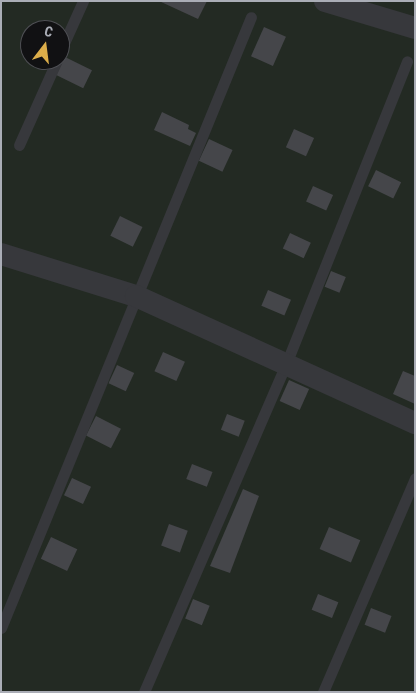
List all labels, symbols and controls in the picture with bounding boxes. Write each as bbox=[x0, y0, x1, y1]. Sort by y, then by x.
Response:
north arrow bbox=[20, 20, 70, 70]
text: С bbox=[43, 23, 55, 40]

